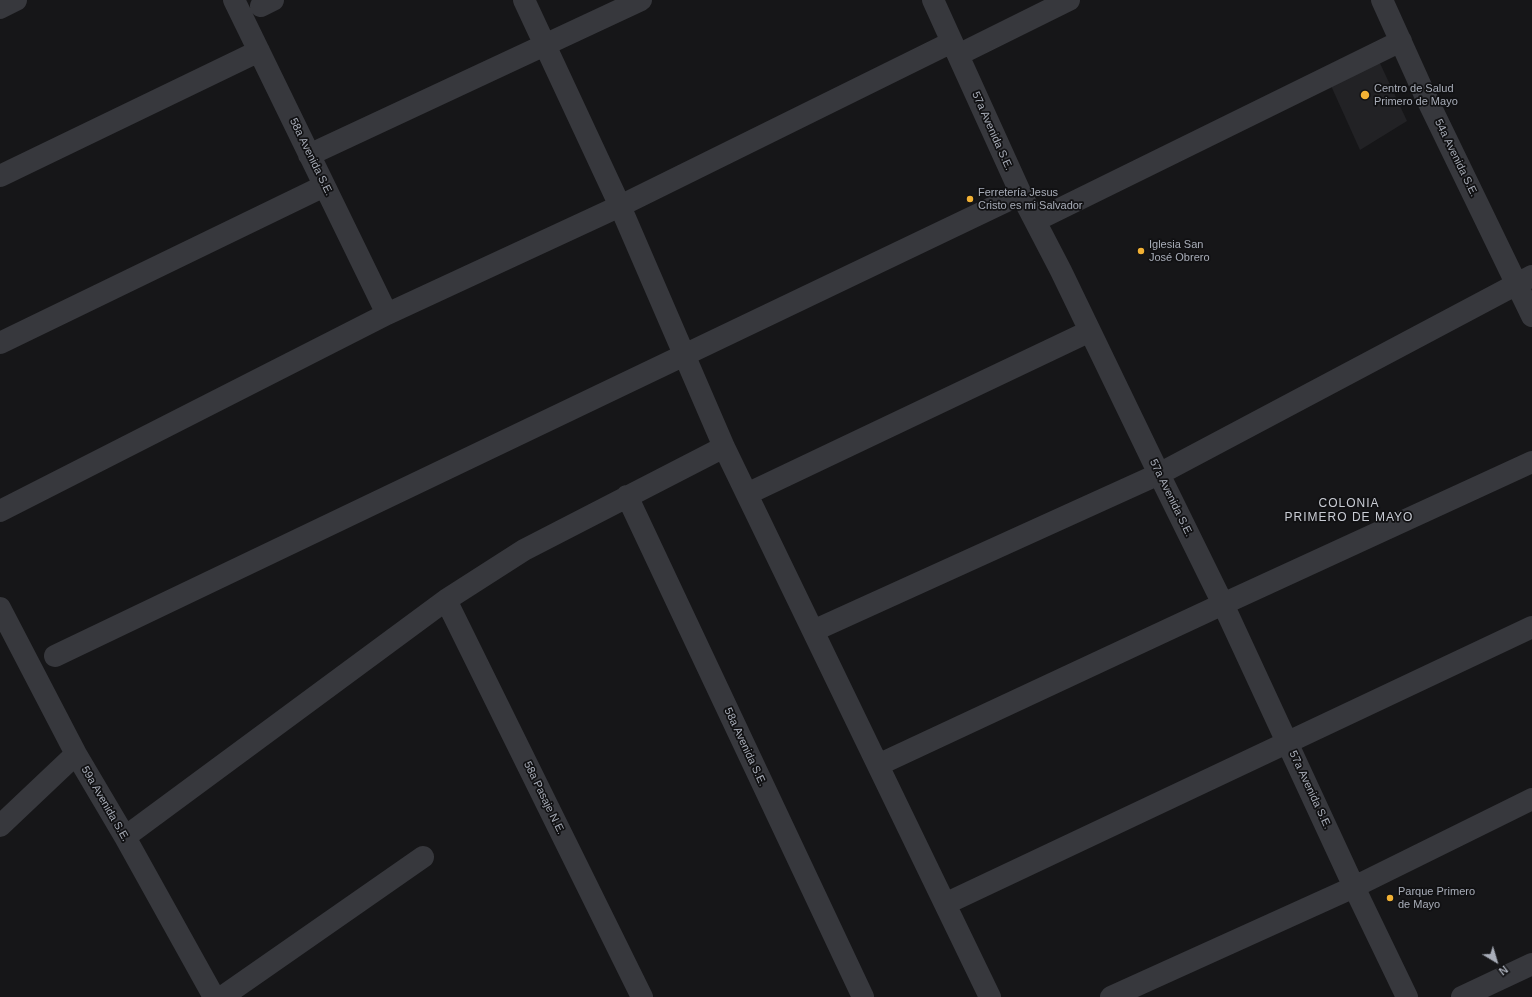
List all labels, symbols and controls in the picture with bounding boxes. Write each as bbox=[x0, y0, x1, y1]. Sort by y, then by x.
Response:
place label: Centro de Salud Primero de Mayo bbox=[1374, 82, 1458, 108]
marker: Centro de Salud Primero de Mayo bbox=[1359, 89, 1371, 101]
street label: 57a Avenida S.E. bbox=[969, 90, 1015, 172]
street label: 58a Avenida S.E. bbox=[286, 116, 336, 198]
street label: 54a Avenida S.E. bbox=[1431, 117, 1481, 199]
place label: Ferretería Jesus Cristo es mi Salvador bbox=[978, 186, 1083, 212]
marker: Ferretería Jesus Cristo es mi Salvador bbox=[965, 194, 975, 204]
place label: Iglesia San José Obrero bbox=[1149, 238, 1210, 264]
marker: Iglesia San José Obrero bbox=[1136, 246, 1146, 256]
street label: 57a Avenida S.E. bbox=[1146, 457, 1196, 539]
district label: COLONIA PRIMERO DE MAYO bbox=[1285, 497, 1413, 525]
street label: 58a Avenida S.E. bbox=[721, 706, 769, 788]
street label: 57a Avenida S.E. bbox=[1286, 749, 1334, 831]
street label: 58a Pasaje N.E. bbox=[521, 759, 567, 837]
street label: 59a Avenida S.E. bbox=[78, 764, 132, 844]
place label: Parque Primero de Mayo bbox=[1398, 885, 1475, 911]
marker: Parque Primero de Mayo bbox=[1385, 893, 1395, 903]
north arrow bbox=[1476, 941, 1516, 981]
text: N bbox=[1497, 963, 1510, 978]

